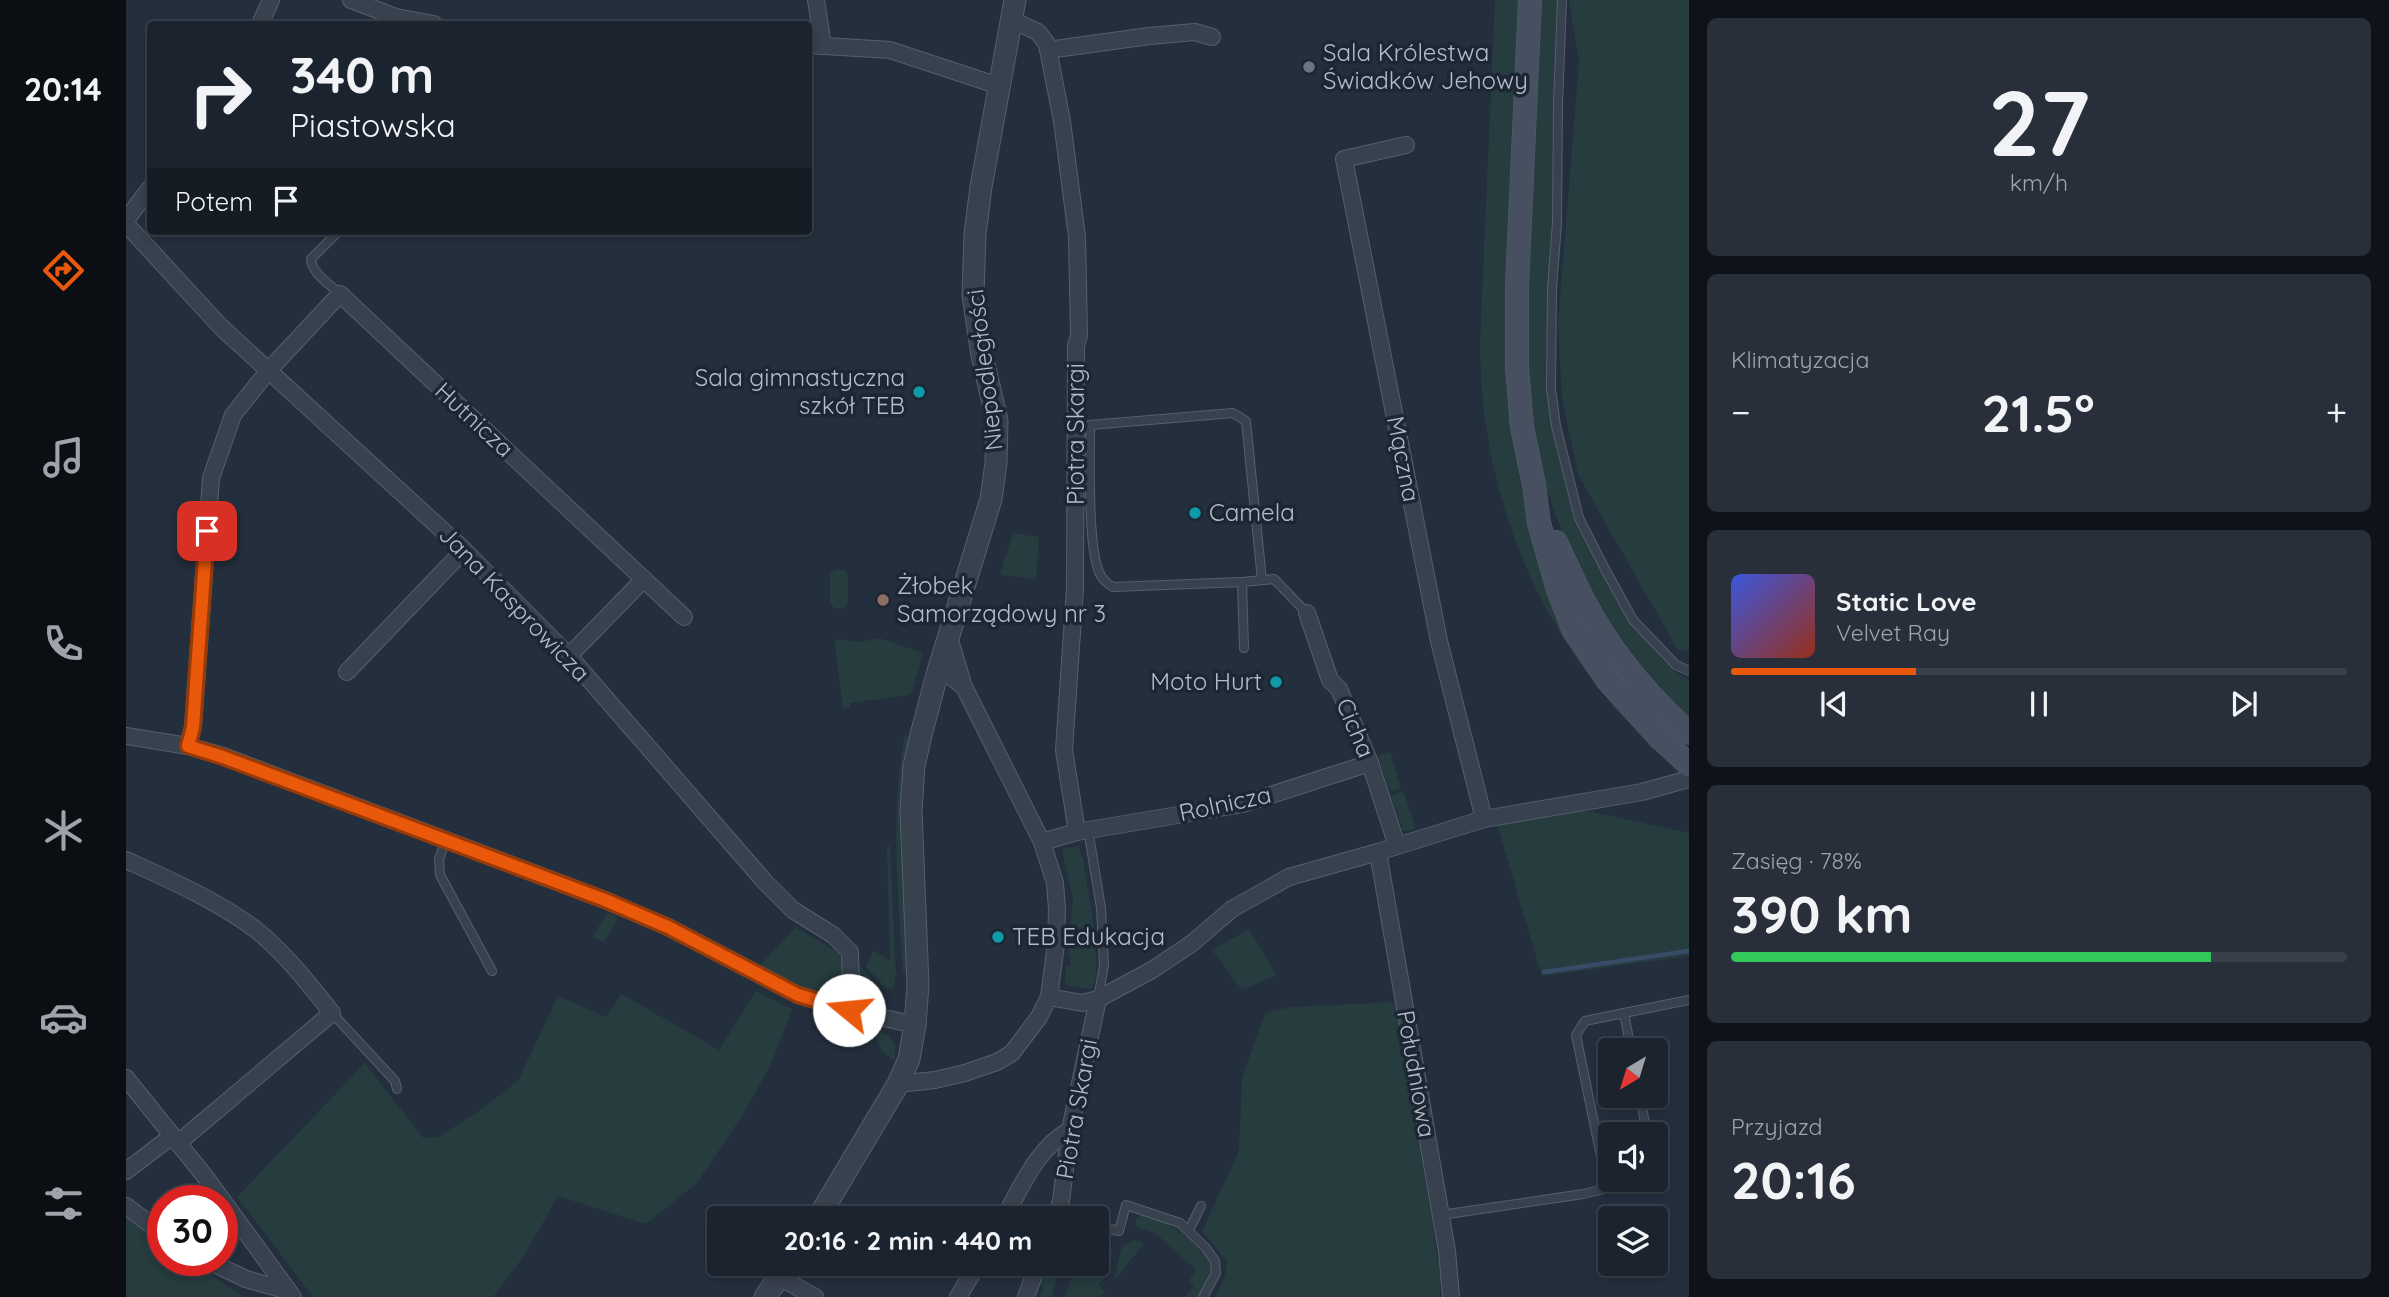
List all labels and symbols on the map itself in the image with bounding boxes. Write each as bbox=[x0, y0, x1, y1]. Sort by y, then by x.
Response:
place label: Sala Królestwa Świadków Jehowy bbox=[1323, 37, 1528, 95]
marker: Sala Królestwa Świadków Jehowy bbox=[1301, 59, 1317, 75]
street label: Niepodległości bbox=[959, 288, 1009, 453]
place label: Sala gimnastyczna szkół TEB bbox=[695, 362, 905, 420]
street label: Piotra Skargi bbox=[1060, 363, 1090, 505]
street label: Hutnicza bbox=[429, 375, 520, 463]
marker: Sala gimnastyczna szkół TEB bbox=[911, 384, 927, 400]
street label: Mączna bbox=[1381, 413, 1427, 504]
place label: Camela bbox=[1209, 497, 1295, 527]
pin bbox=[177, 501, 237, 561]
marker: Camela bbox=[1187, 505, 1203, 521]
street label: Jana Kasprowicza bbox=[433, 519, 597, 687]
place label: Żłobek Samorządowy nr 3 bbox=[897, 570, 1106, 628]
marker: Żłobek Samorządowy nr 3 bbox=[875, 592, 891, 608]
place label: Moto Hurt bbox=[1150, 666, 1262, 696]
marker: Moto Hurt bbox=[1268, 674, 1284, 690]
street label: Cicha bbox=[1330, 693, 1382, 762]
street label: Rolnicza bbox=[1176, 779, 1274, 827]
place label: TEB Edukacja bbox=[1012, 921, 1165, 951]
marker: TEB Edukacja bbox=[990, 929, 1006, 945]
position arrow bbox=[812, 973, 886, 1047]
street label: Południowa bbox=[1391, 1008, 1443, 1140]
street label: Piotra Skargi bbox=[1049, 1036, 1103, 1181]
north arrow bbox=[1598, 1038, 1668, 1108]
speed limit sign: 30 bbox=[147, 1185, 238, 1276]

